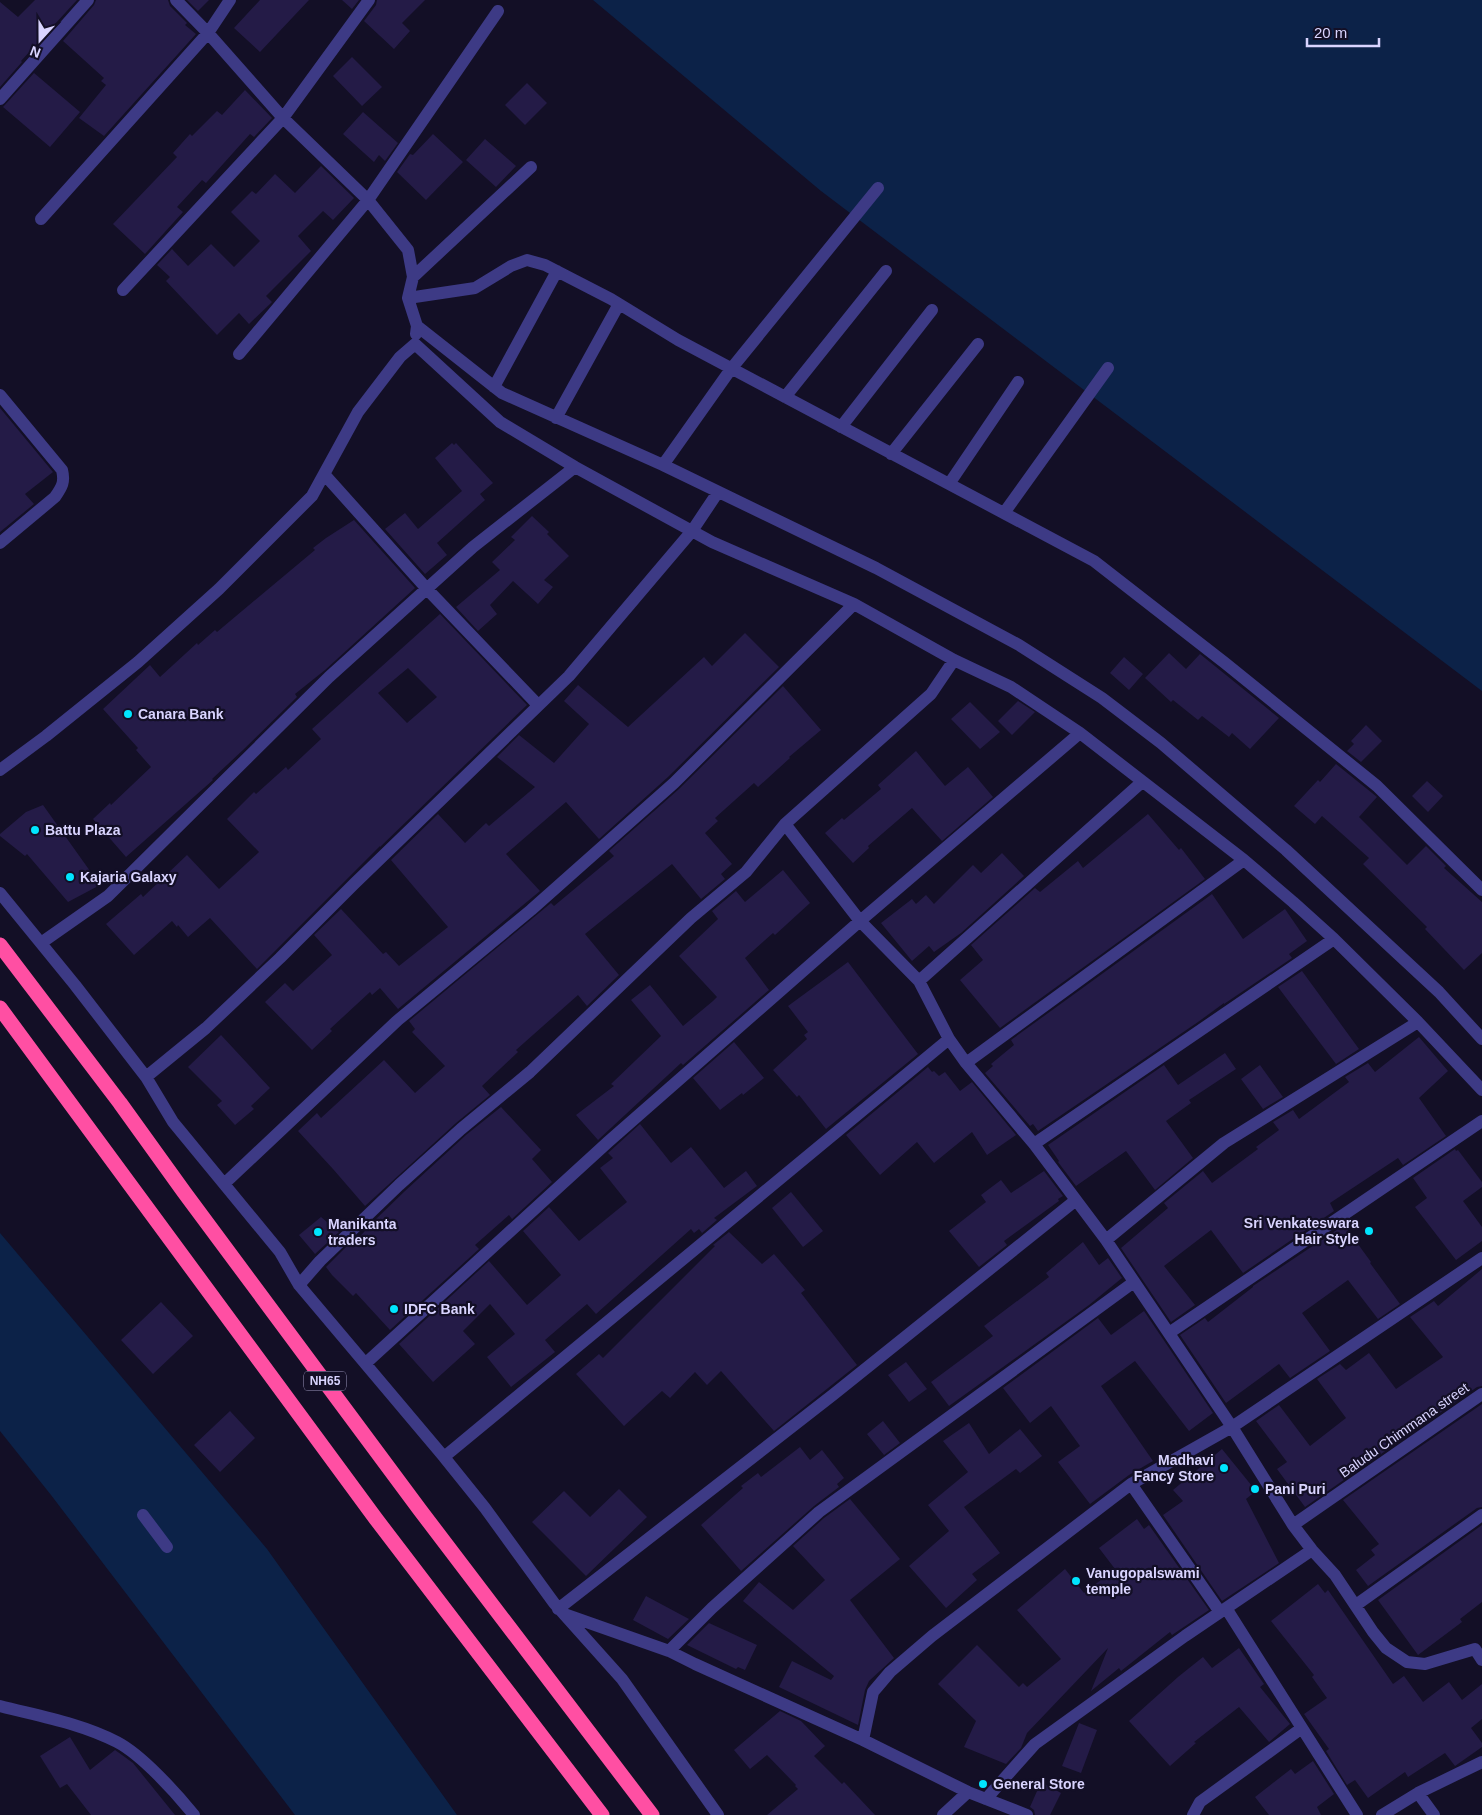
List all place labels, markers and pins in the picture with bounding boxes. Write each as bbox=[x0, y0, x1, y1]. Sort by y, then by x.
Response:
place label: Canara Bank bbox=[138, 706, 224, 722]
marker: Canara Bank bbox=[122, 708, 134, 720]
place label: Battu Plaza bbox=[45, 822, 121, 838]
marker: Battu Plaza bbox=[29, 824, 41, 836]
place label: Kajaria Galaxy bbox=[80, 869, 177, 885]
marker: Kajaria Galaxy bbox=[64, 871, 76, 883]
place label: Sri Venkateswara Hair Style bbox=[1244, 1215, 1359, 1247]
place label: Manikanta traders bbox=[328, 1216, 397, 1248]
marker: Sri Venkateswara Hair Style bbox=[1363, 1225, 1375, 1237]
marker: Manikanta traders bbox=[312, 1226, 324, 1238]
place label: IDFC Bank bbox=[404, 1301, 475, 1317]
marker: IDFC Bank bbox=[388, 1303, 400, 1315]
place label: Madhavi Fancy Store bbox=[1134, 1452, 1214, 1484]
marker: Madhavi Fancy Store bbox=[1218, 1462, 1230, 1474]
place label: Pani Puri bbox=[1265, 1481, 1326, 1497]
marker: Pani Puri bbox=[1249, 1483, 1261, 1495]
place label: Vanugopalswami temple bbox=[1086, 1565, 1200, 1597]
marker: Vanugopalswami temple bbox=[1070, 1575, 1082, 1587]
place label: General Store bbox=[993, 1776, 1085, 1792]
marker: General Store bbox=[977, 1778, 989, 1790]

